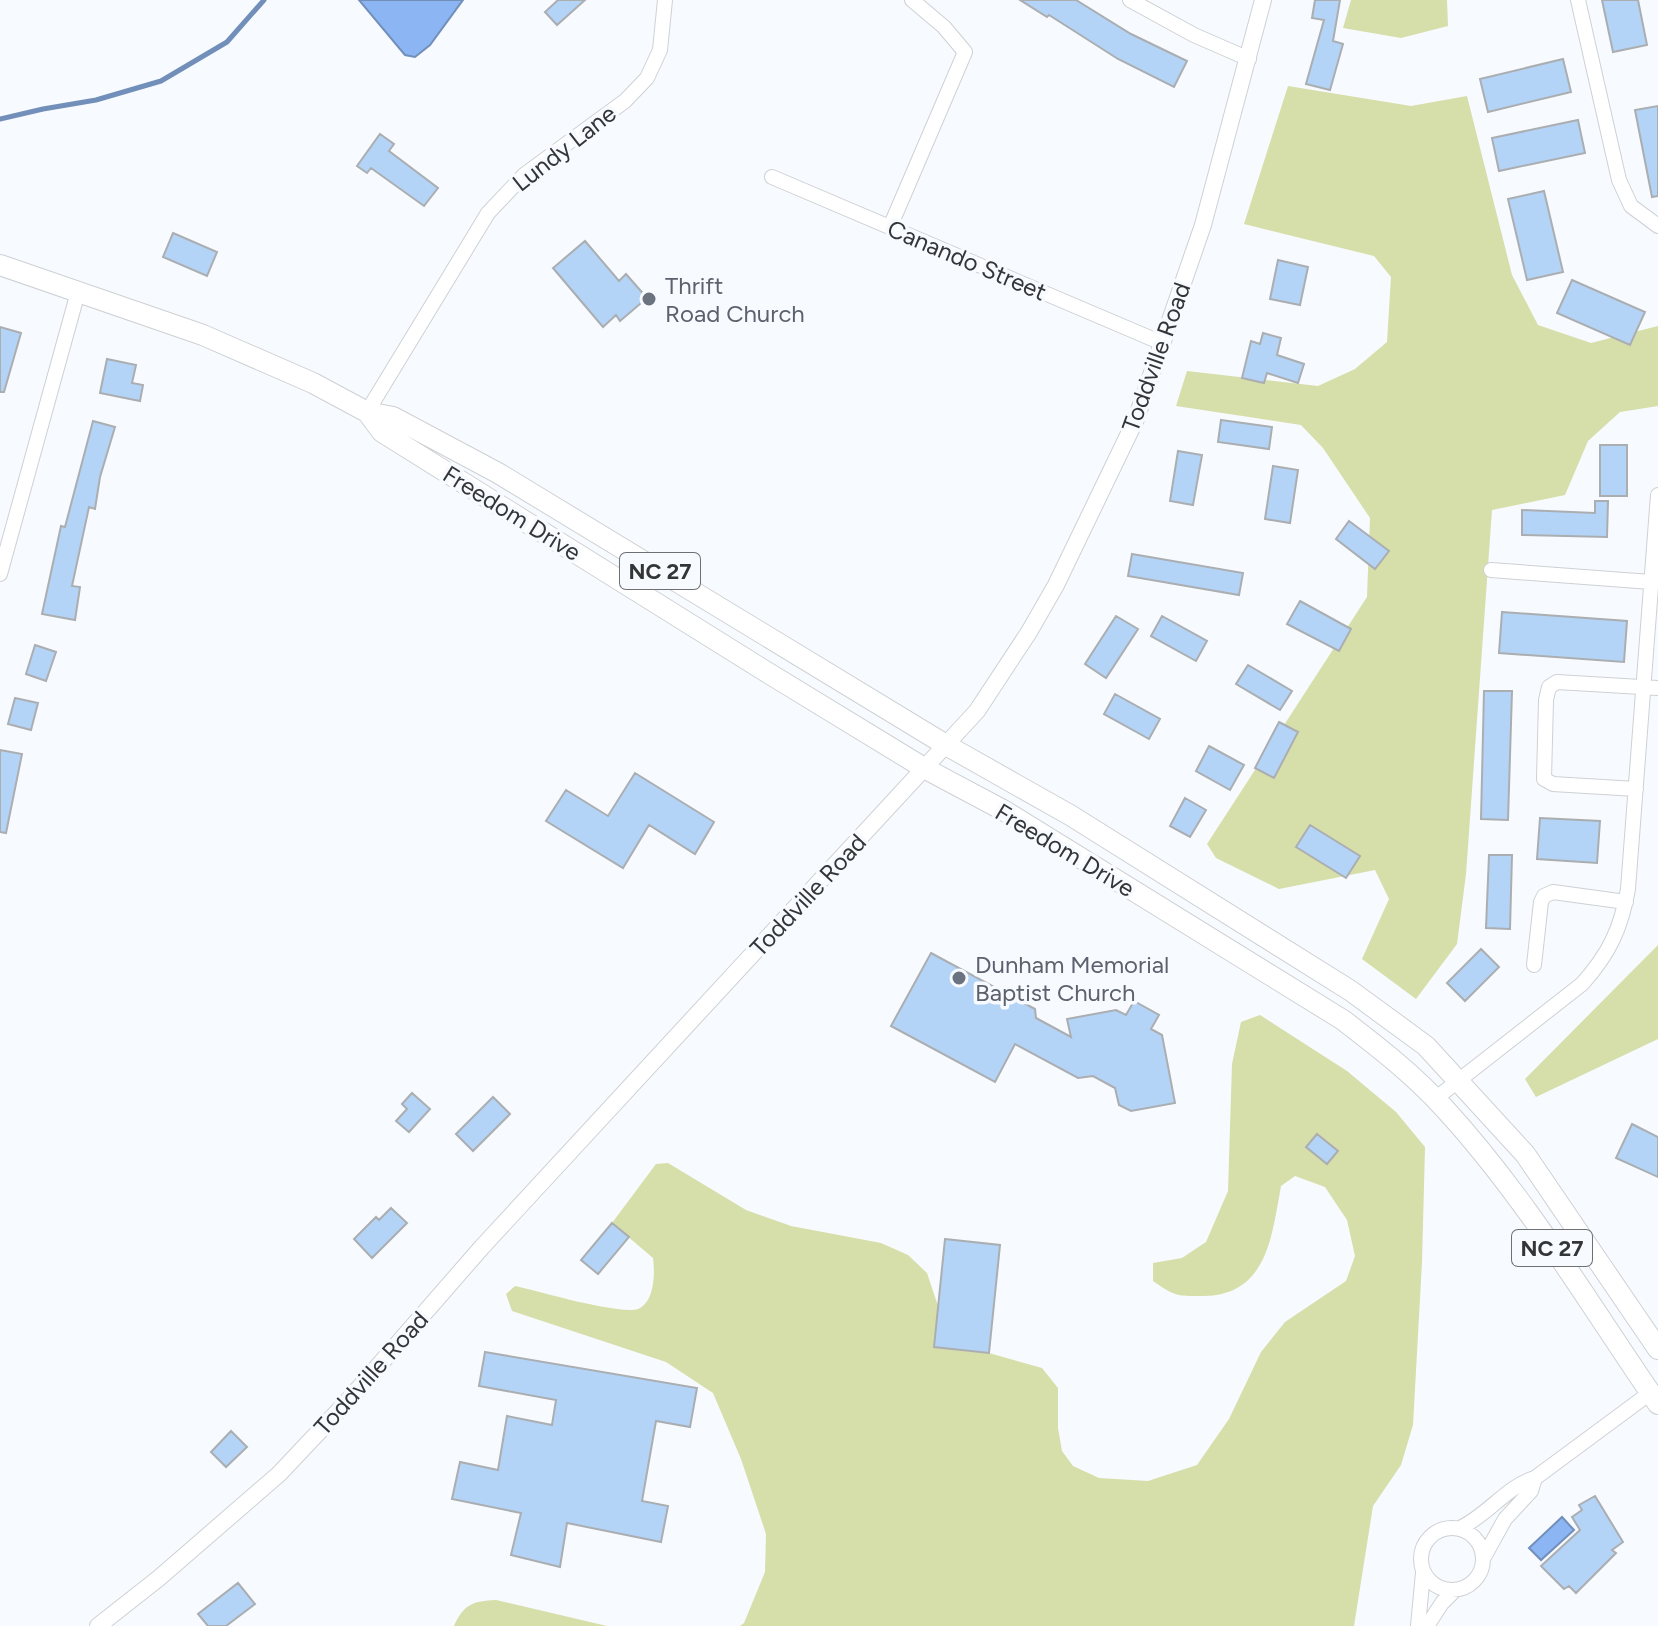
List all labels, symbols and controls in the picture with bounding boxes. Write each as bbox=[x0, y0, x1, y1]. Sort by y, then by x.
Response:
street label: Lundy Lane bbox=[507, 99, 621, 197]
street label: Canando Street bbox=[883, 214, 1051, 306]
place label: Thrift Road Church bbox=[665, 271, 805, 328]
street label: Toddville Road bbox=[1116, 278, 1196, 436]
marker: Thrift Road Church bbox=[640, 290, 658, 308]
street label: Freedom Drive bbox=[438, 459, 586, 567]
road number: NC 27 bbox=[620, 553, 700, 589]
street label: Freedom Drive bbox=[990, 797, 1140, 903]
street label: Toddville Road bbox=[744, 828, 872, 962]
place label: Dunham Memorial Baptist Church bbox=[975, 950, 1169, 1007]
marker: Dunham Memorial Baptist Church bbox=[950, 969, 968, 987]
road number: NC 27 bbox=[1512, 1230, 1592, 1266]
street label: Toddville Road bbox=[308, 1305, 434, 1441]

